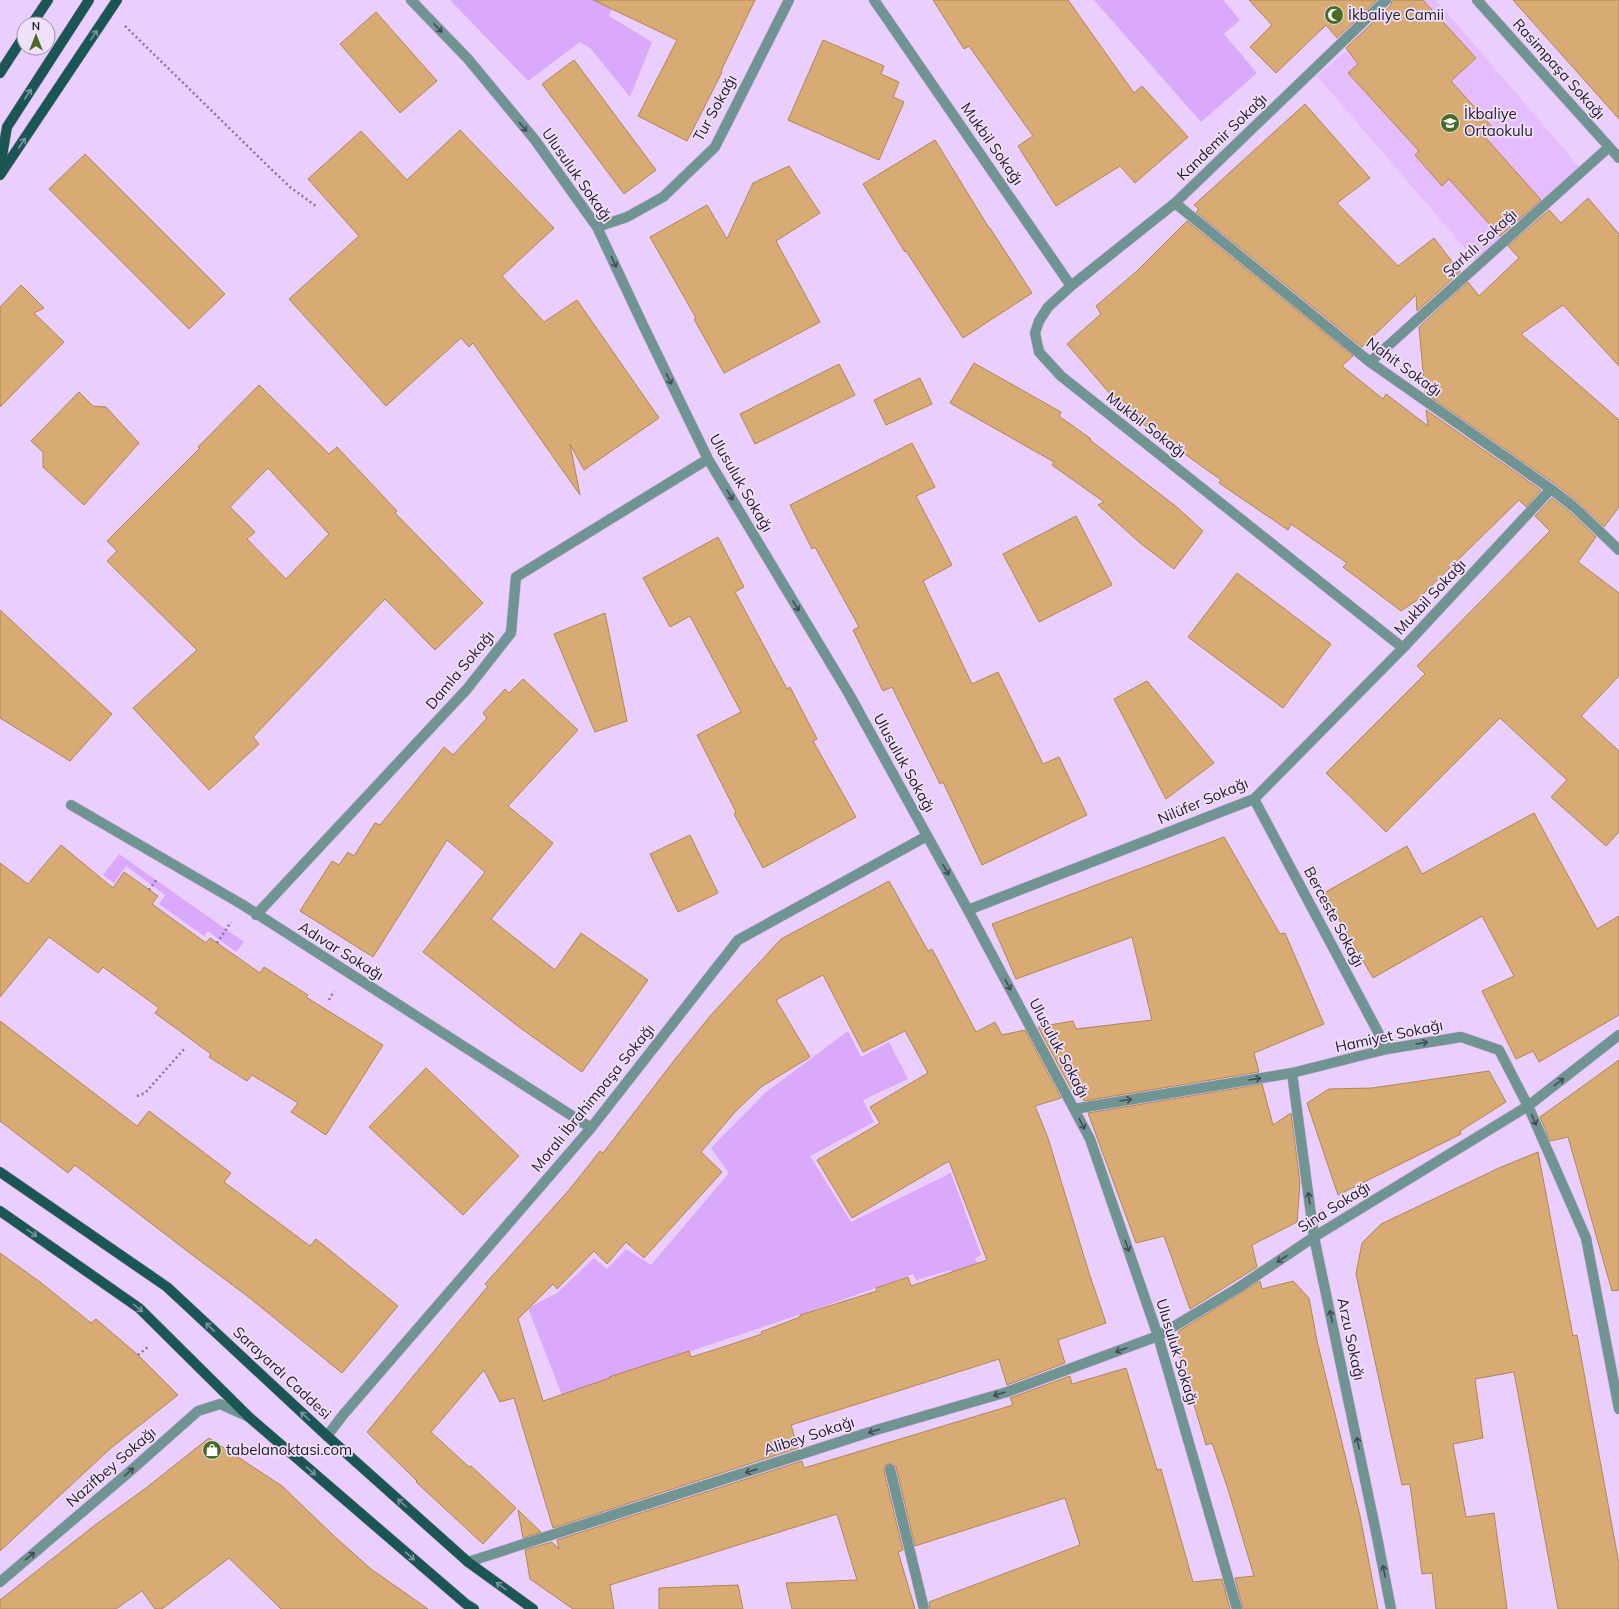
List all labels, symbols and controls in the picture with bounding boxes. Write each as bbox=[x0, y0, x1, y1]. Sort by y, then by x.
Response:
mosque icon: İkbaliye Camii bbox=[1323, 4, 1345, 26]
place label: İkbaliye Camii bbox=[1348, 5, 1444, 24]
street label: Rasimpaşa Sokağı bbox=[1509, 14, 1610, 123]
north arrow bbox=[16, 16, 56, 56]
text: N bbox=[32, 19, 40, 33]
one-way arrow bbox=[434, 23, 443, 33]
one-way arrow bbox=[89, 29, 98, 40]
street label: Tur Sokağı bbox=[689, 71, 741, 144]
one-way arrow bbox=[24, 89, 32, 100]
street label: Kandemir Sokağı bbox=[1173, 89, 1271, 184]
street label: Mukbil Sokağı bbox=[957, 99, 1028, 189]
place label: İkbaliye Ortaokulu bbox=[1464, 104, 1533, 140]
school or university icon: İkbaliye Ortaokulu bbox=[1439, 112, 1461, 134]
one-way arrow bbox=[519, 121, 528, 132]
street label: Ulusuluk Sokağı bbox=[538, 124, 617, 225]
one-way arrow bbox=[18, 137, 26, 149]
street label: Şarkılı Sokağı bbox=[1439, 204, 1521, 281]
one-way arrow bbox=[611, 256, 618, 268]
street label: Nahit Sokağı bbox=[1363, 333, 1446, 400]
one-way arrow bbox=[666, 373, 674, 385]
street label: Mukbil Sokağı bbox=[1102, 387, 1190, 462]
street label: Ulusuluk Sokağı bbox=[706, 430, 777, 535]
one-way arrow bbox=[726, 488, 734, 500]
street label: Mukbil Sokağı bbox=[1390, 555, 1469, 638]
one-way arrow bbox=[793, 600, 801, 612]
street label: Damla Sokağı bbox=[421, 626, 498, 713]
street label: Ulusuluk Sokağı bbox=[869, 710, 939, 816]
street label: Nilüfer Sokağı bbox=[1155, 773, 1251, 828]
street label: Berceste Sokağı bbox=[1300, 863, 1369, 970]
one-way arrow bbox=[943, 864, 951, 876]
street label: Adıvar Sokağı bbox=[295, 917, 387, 984]
one-way arrow bbox=[1005, 978, 1012, 990]
street label: Ulusuluk Sokağı bbox=[1025, 995, 1094, 1101]
street label: Hamiyet Sokağı bbox=[1333, 1015, 1444, 1056]
street label: Moralı İbrahimpaşa Sokağı bbox=[527, 1020, 658, 1176]
one-way arrow bbox=[1416, 1039, 1429, 1047]
one-way arrow bbox=[1248, 1075, 1261, 1083]
one-way arrow bbox=[1553, 1077, 1564, 1086]
one-way arrow bbox=[1119, 1096, 1132, 1104]
one-way arrow bbox=[1531, 1113, 1538, 1125]
one-way arrow bbox=[1079, 1118, 1086, 1130]
street label: Sina Sokağı bbox=[1294, 1177, 1373, 1236]
one-way arrow bbox=[1305, 1192, 1313, 1205]
one-way arrow bbox=[26, 1229, 37, 1237]
one-way arrow bbox=[1123, 1240, 1131, 1252]
one-way arrow bbox=[1276, 1255, 1288, 1263]
street label: Ulusuluk Sokağı bbox=[1152, 1296, 1203, 1407]
street label: Arzu Sokağı bbox=[1333, 1296, 1370, 1382]
one-way arrow bbox=[132, 1304, 143, 1313]
one-way arrow bbox=[1326, 1310, 1334, 1323]
one-way arrow bbox=[205, 1322, 215, 1332]
street label: Sarayardı Caddesi bbox=[229, 1322, 335, 1423]
one-way arrow bbox=[1116, 1346, 1128, 1354]
one-way arrow bbox=[993, 1391, 1006, 1398]
one-way arrow bbox=[300, 1411, 310, 1421]
street label: Alibey Sokağı bbox=[761, 1412, 857, 1459]
street label: Nazifbey Sokağı bbox=[62, 1422, 159, 1511]
one-way arrow bbox=[869, 1427, 881, 1435]
one-way arrow bbox=[1353, 1437, 1361, 1450]
shop icon: tabelanoktasi.com bbox=[201, 1439, 223, 1461]
place label: tabelanoktasi.com bbox=[226, 1440, 352, 1459]
one-way arrow bbox=[306, 1466, 317, 1475]
one-way arrow bbox=[124, 1468, 134, 1477]
one-way arrow bbox=[744, 1468, 757, 1475]
one-way arrow bbox=[397, 1499, 407, 1508]
one-way arrow bbox=[405, 1551, 415, 1560]
one-way arrow bbox=[24, 1552, 35, 1561]
one-way arrow bbox=[1379, 1565, 1387, 1578]
one-way arrow bbox=[496, 1582, 507, 1590]

